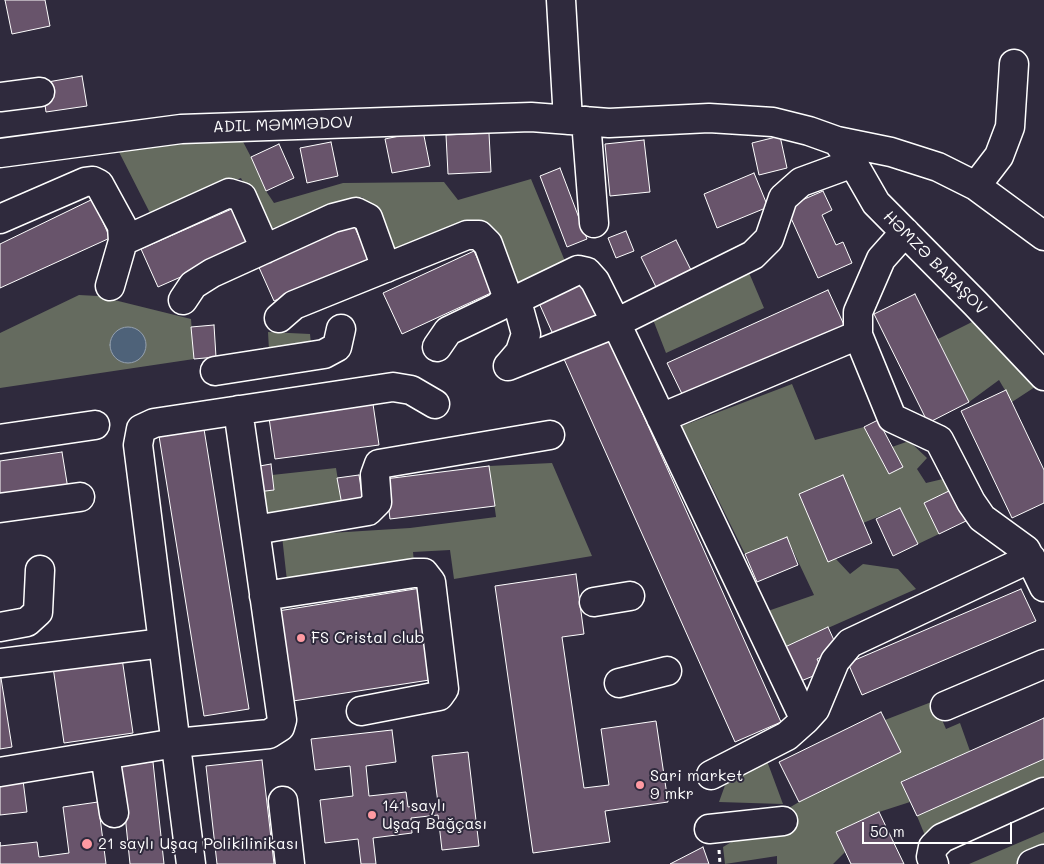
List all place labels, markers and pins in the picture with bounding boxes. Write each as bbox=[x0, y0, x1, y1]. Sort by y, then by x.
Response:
place label: FS Cristal club bbox=[311, 628, 425, 648]
marker: FS Cristal club bbox=[295, 632, 307, 644]
place label: Sari market 9 mkr bbox=[650, 766, 743, 804]
marker: Sari market 9 mkr bbox=[634, 779, 646, 791]
place label: 141 saylı Uşaq Bağçası bbox=[382, 796, 487, 834]
marker: 141 saylı Uşaq Bağçası bbox=[366, 809, 378, 821]
place label: 21 saylı Uşaq Polikilinikası bbox=[98, 834, 299, 854]
marker: 21 saylı Uşaq Polikilinikası bbox=[80, 837, 94, 851]

